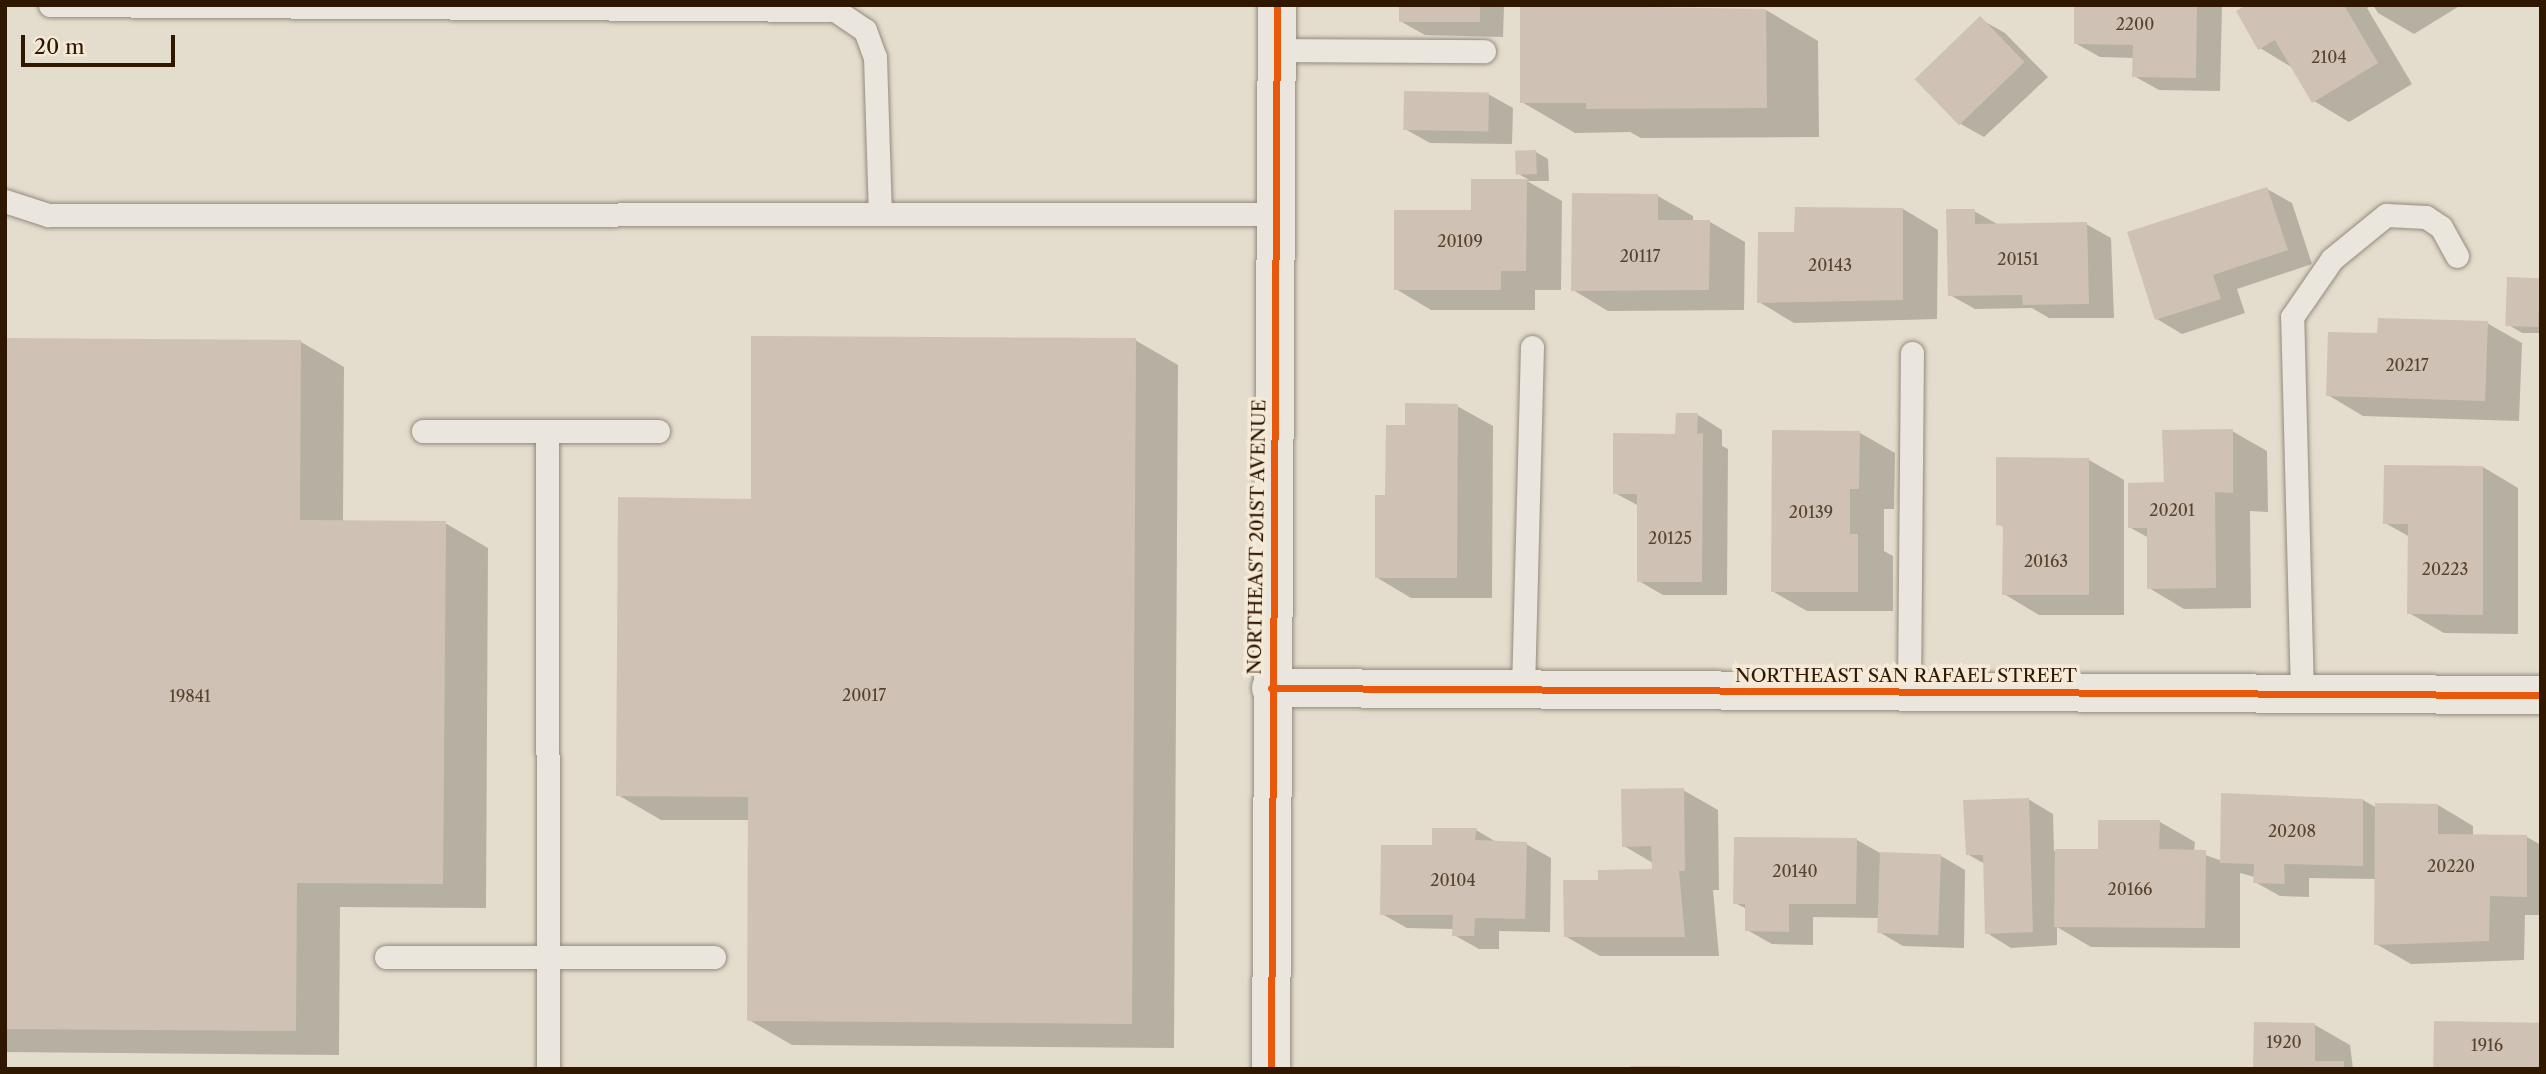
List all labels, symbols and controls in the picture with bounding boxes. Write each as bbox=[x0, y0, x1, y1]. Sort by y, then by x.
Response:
house number: 2200 bbox=[2116, 14, 2154, 34]
scale bar bbox=[24, 21, 178, 65]
text: 20 m bbox=[34, 34, 85, 59]
house number: 2104 bbox=[2311, 47, 2347, 67]
house number: 20109 bbox=[1437, 231, 1483, 251]
house number: 20117 bbox=[1620, 246, 1660, 266]
house number: 20151 bbox=[1997, 249, 2039, 269]
house number: 20143 bbox=[1808, 255, 1852, 275]
house number: 20217 bbox=[2385, 355, 2429, 375]
street label: NORTHEAST 201ST AVENUE bbox=[1243, 398, 1271, 676]
house number: 20201 bbox=[2149, 500, 2195, 520]
house number: 20139 bbox=[1789, 502, 1833, 522]
house number: 20125 bbox=[1648, 528, 1692, 548]
house number: 20163 bbox=[2024, 551, 2068, 571]
house number: 20223 bbox=[2422, 559, 2468, 579]
street label: NORTHEAST SAN RAFAEL STREET bbox=[1735, 665, 2077, 687]
house number: 20017 bbox=[842, 685, 886, 705]
house number: 19841 bbox=[169, 686, 211, 706]
house number: 20208 bbox=[2268, 821, 2316, 841]
house number: 20220 bbox=[2427, 856, 2475, 876]
house number: 20140 bbox=[1772, 861, 1818, 881]
house number: 20104 bbox=[1430, 870, 1476, 890]
house number: 20166 bbox=[2108, 879, 2152, 899]
house number: 1920 bbox=[2266, 1032, 2302, 1052]
house number: 1916 bbox=[2471, 1035, 2503, 1055]

